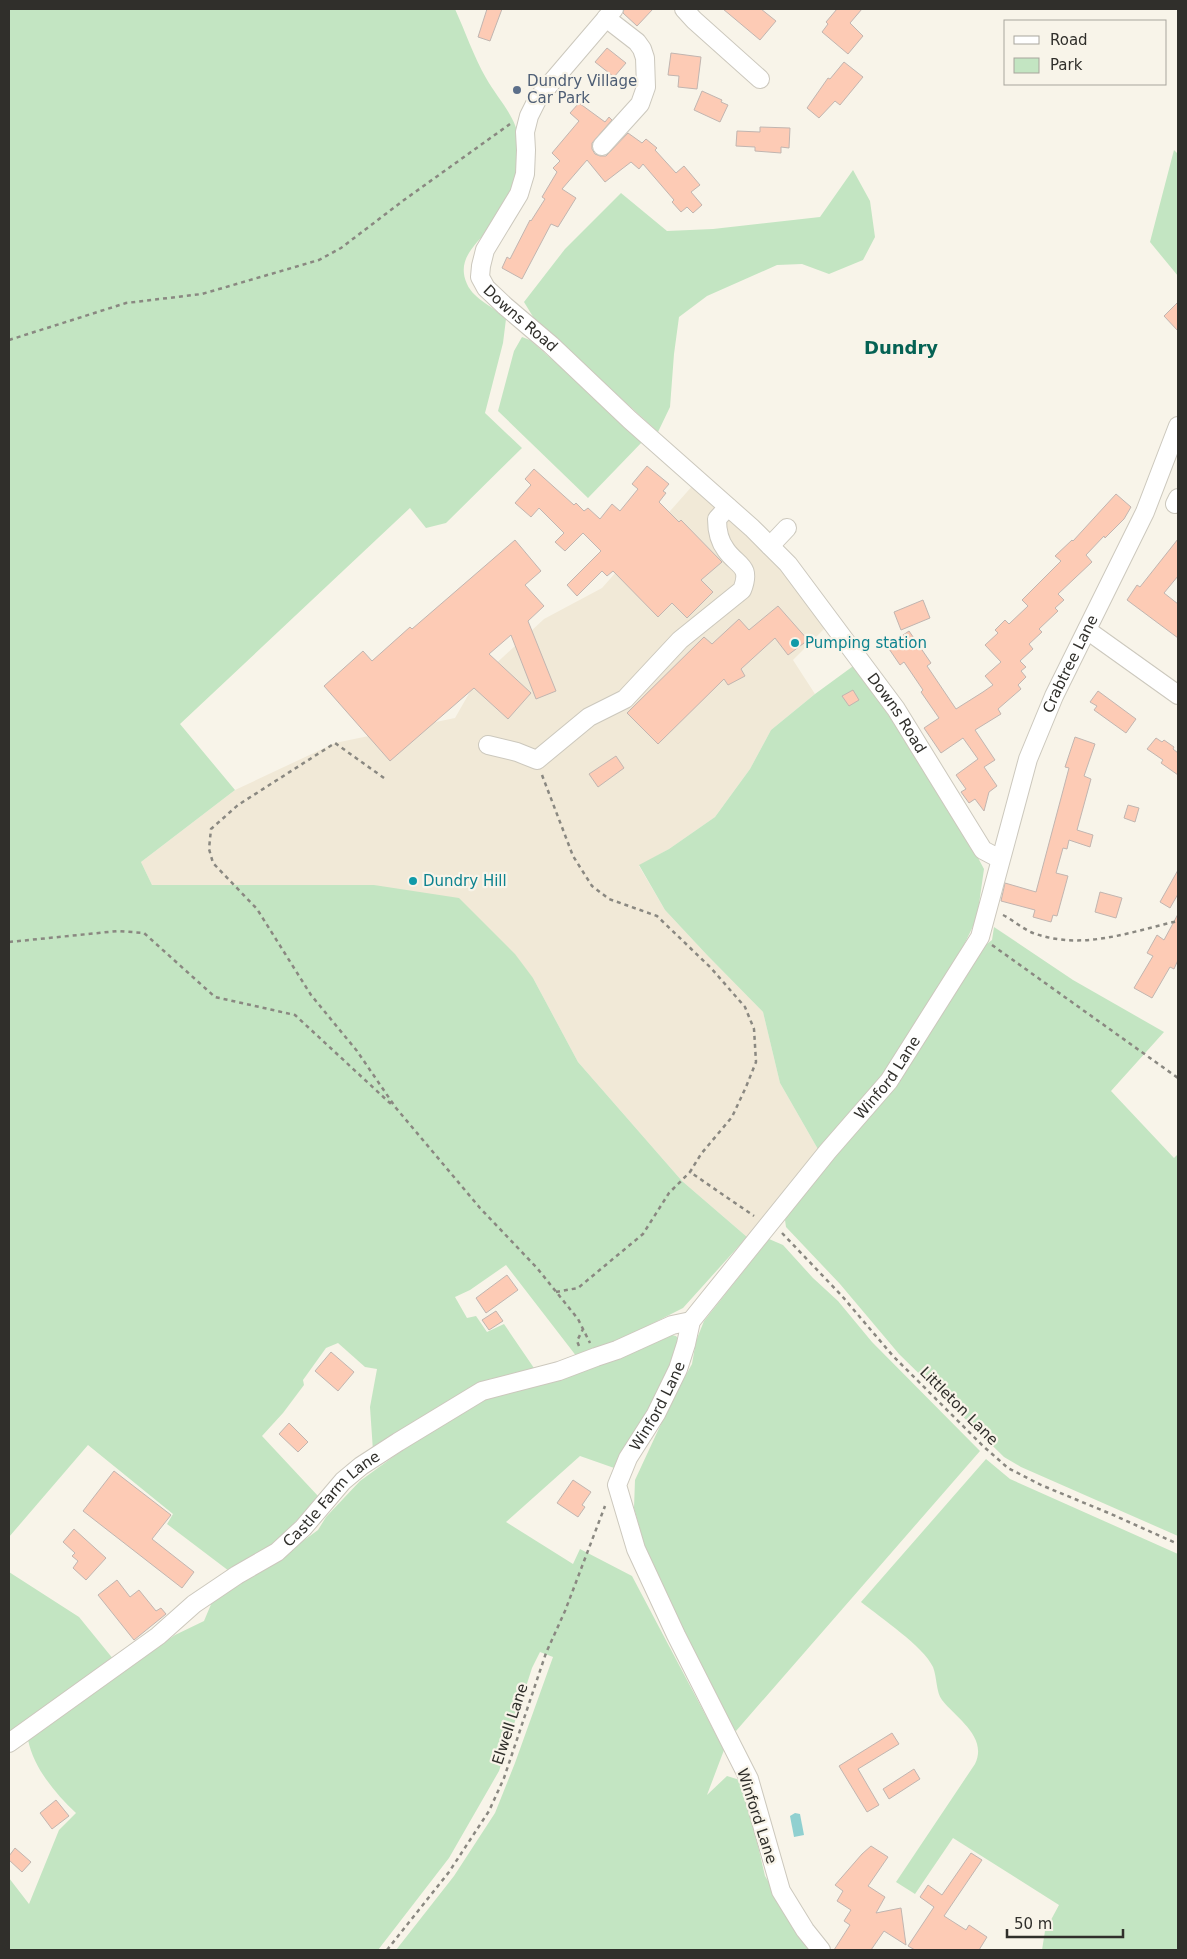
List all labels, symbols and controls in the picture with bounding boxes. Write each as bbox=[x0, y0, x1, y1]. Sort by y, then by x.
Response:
legend bbox=[1004, 20, 1167, 85]
text: Road bbox=[1050, 31, 1088, 49]
text: Park bbox=[1050, 56, 1083, 74]
place label: Dundry Village Car Park bbox=[527, 72, 637, 107]
marker: Dundry Village Car Park bbox=[511, 84, 523, 96]
street label: Downs Road bbox=[479, 281, 561, 356]
district label: Dundry bbox=[864, 337, 938, 358]
street label: Crabtree Lane bbox=[1039, 612, 1102, 716]
place label: Pumping station bbox=[805, 634, 927, 652]
marker: Pumping station bbox=[789, 637, 801, 649]
street label: Downs Road bbox=[863, 669, 930, 756]
place label: Dundry Hill bbox=[423, 872, 507, 890]
marker: Dundry Hill bbox=[407, 875, 419, 887]
street label: Winford Lane bbox=[851, 1033, 924, 1123]
street label: Winford Lane bbox=[626, 1359, 689, 1454]
street label: Littleton Lane bbox=[916, 1363, 1002, 1449]
street label: Castle Farm Lane bbox=[279, 1447, 383, 1551]
street label: Elwell Lane bbox=[488, 1681, 532, 1767]
street label: Winford Lane bbox=[733, 1766, 781, 1866]
scale bar bbox=[1007, 1906, 1123, 1938]
text: 50 m bbox=[1014, 1915, 1052, 1933]

